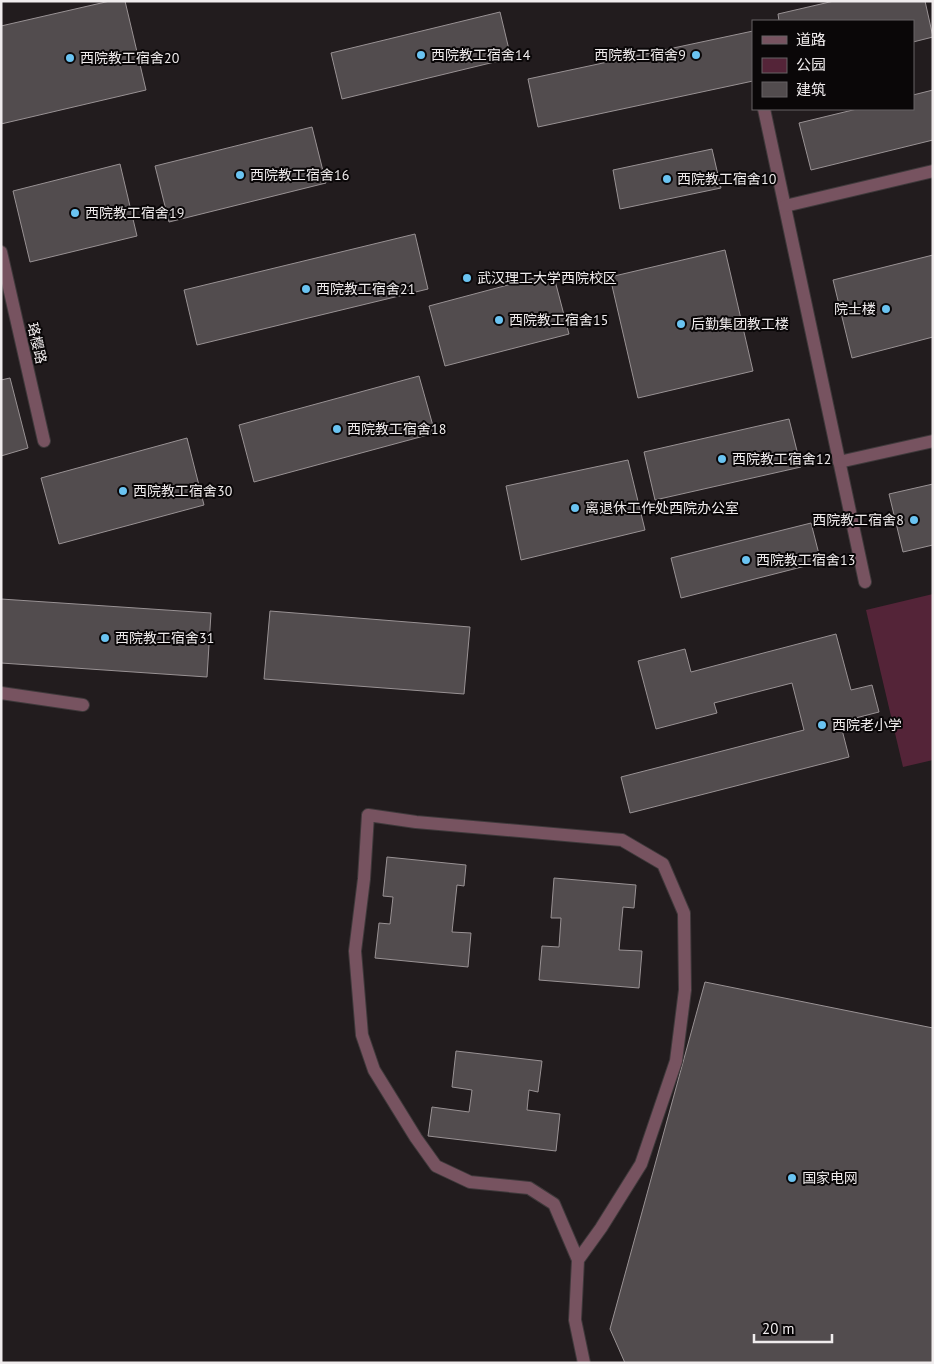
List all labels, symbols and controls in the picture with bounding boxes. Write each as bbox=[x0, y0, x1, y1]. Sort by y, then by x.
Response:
legend bbox=[752, 20, 914, 110]
text: 道路 bbox=[796, 30, 826, 49]
place label: 西院教工宿舍14 bbox=[431, 46, 531, 64]
place label: 西院教工宿舍9 bbox=[594, 46, 686, 64]
place label: 西院教工宿舍20 bbox=[80, 49, 180, 67]
marker: 西院教工宿舍14 bbox=[415, 49, 427, 61]
marker: 西院教工宿舍9 bbox=[690, 49, 702, 61]
marker: 西院教工宿舍20 bbox=[64, 52, 76, 64]
text: 公园 bbox=[796, 55, 826, 74]
text: 建筑 bbox=[796, 80, 826, 99]
place label: 西院教工宿舍16 bbox=[250, 166, 349, 184]
marker: 西院教工宿舍16 bbox=[234, 169, 246, 181]
place label: 西院教工宿舍10 bbox=[677, 170, 777, 188]
marker: 西院教工宿舍10 bbox=[661, 173, 673, 185]
place label: 西院教工宿舍19 bbox=[85, 204, 184, 222]
marker: 西院教工宿舍19 bbox=[69, 207, 81, 219]
place label: 武汉理工大学西院校区 bbox=[477, 269, 617, 287]
marker: 武汉理工大学西院校区 bbox=[461, 272, 473, 284]
place label: 西院教工宿舍21 bbox=[316, 280, 415, 298]
marker: 西院教工宿舍21 bbox=[300, 283, 312, 295]
place label: 院士楼 bbox=[834, 300, 876, 318]
marker: 院士楼 bbox=[880, 303, 892, 315]
place label: 西院教工宿舍15 bbox=[509, 311, 608, 329]
marker: 西院教工宿舍15 bbox=[493, 314, 505, 326]
place label: 后勤集团教工楼 bbox=[691, 315, 789, 333]
marker: 后勤集团教工楼 bbox=[675, 318, 687, 330]
street label: 珞樱路 bbox=[24, 321, 50, 365]
place label: 西院教工宿舍18 bbox=[347, 420, 446, 438]
marker: 西院教工宿舍18 bbox=[331, 423, 343, 435]
place label: 西院教工宿舍12 bbox=[732, 450, 831, 468]
marker: 西院教工宿舍12 bbox=[716, 453, 728, 465]
place label: 西院教工宿舍30 bbox=[133, 482, 233, 500]
marker: 西院教工宿舍30 bbox=[117, 485, 129, 497]
place label: 离退休工作处西院办公室 bbox=[585, 499, 739, 517]
marker: 离退休工作处西院办公室 bbox=[569, 502, 581, 514]
place label: 西院教工宿舍8 bbox=[812, 511, 904, 529]
marker: 西院教工宿舍8 bbox=[908, 514, 920, 526]
place label: 西院教工宿舍13 bbox=[756, 551, 855, 569]
marker: 西院教工宿舍13 bbox=[740, 554, 752, 566]
place label: 西院教工宿舍31 bbox=[115, 629, 214, 647]
marker: 西院教工宿舍31 bbox=[99, 632, 111, 644]
place label: 西院老小学 bbox=[832, 716, 902, 734]
marker: 西院老小学 bbox=[816, 719, 828, 731]
place label: 国家电网 bbox=[802, 1169, 858, 1187]
marker: 国家电网 bbox=[786, 1172, 798, 1184]
scale bar bbox=[754, 1312, 832, 1344]
text: 20 m bbox=[762, 1319, 795, 1338]

